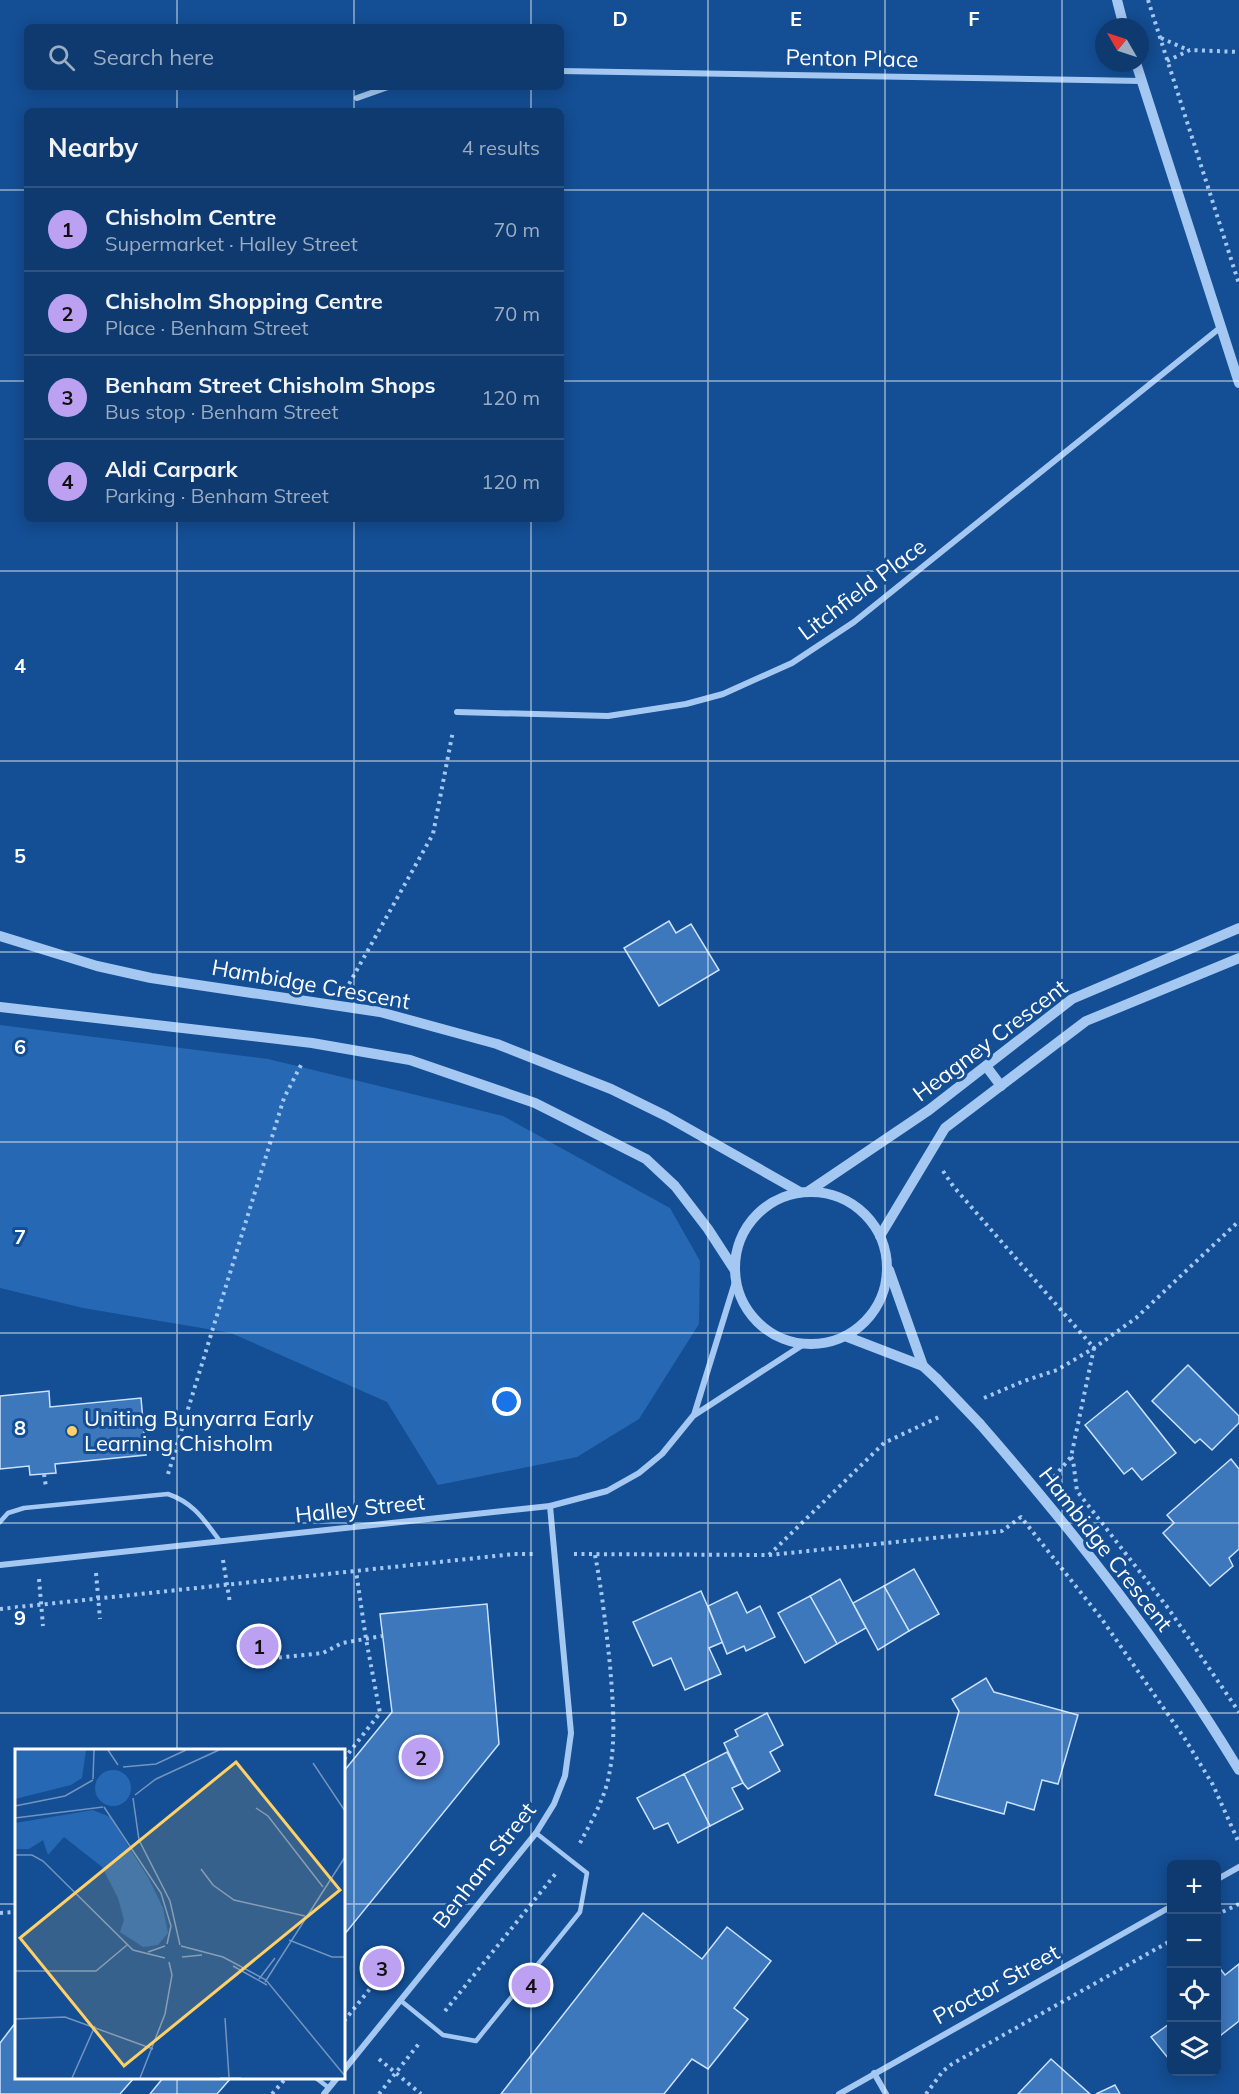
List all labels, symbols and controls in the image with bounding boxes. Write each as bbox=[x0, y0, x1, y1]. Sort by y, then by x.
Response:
text: D bbox=[612, 6, 628, 31]
text: E bbox=[790, 6, 802, 31]
text: F bbox=[968, 6, 980, 31]
north arrow bbox=[1095, 18, 1149, 72]
search box bbox=[24, 24, 564, 90]
icon: search bbox=[45, 41, 78, 74]
text: Search here bbox=[93, 43, 214, 71]
street label: Penton Place bbox=[785, 43, 919, 73]
text: Nearby bbox=[48, 131, 138, 164]
text: 4 results bbox=[462, 135, 540, 160]
text: Chisholm Centre bbox=[105, 203, 276, 231]
text: 1 bbox=[62, 217, 74, 242]
text: 70 m bbox=[493, 217, 540, 242]
text: Supermarket · Halley Street bbox=[105, 231, 358, 256]
text: Chisholm Shopping Centre bbox=[105, 287, 383, 315]
text: 2 bbox=[62, 301, 74, 326]
text: 70 m bbox=[493, 301, 540, 326]
text: Place · Benham Street bbox=[105, 315, 308, 340]
text: Benham Street Chisholm Shops bbox=[105, 371, 436, 399]
text: 3 bbox=[62, 385, 74, 410]
text: 120 m bbox=[481, 385, 540, 410]
text: Bus stop · Benham Street bbox=[105, 399, 339, 424]
text: Aldi Carpark bbox=[105, 455, 238, 483]
text: 4 bbox=[62, 469, 74, 494]
text: 120 m bbox=[481, 469, 540, 494]
text: Parking · Benham Street bbox=[105, 483, 329, 508]
street label: Litchfield Place bbox=[793, 532, 931, 646]
text: 4 bbox=[14, 653, 26, 678]
text: 5 bbox=[14, 843, 26, 868]
street label: Hambidge Crescent bbox=[210, 953, 413, 1015]
street label: Heagney Crescent bbox=[907, 973, 1073, 1107]
text: 6 bbox=[14, 1034, 26, 1059]
text: 7 bbox=[14, 1224, 26, 1249]
your location bbox=[492, 1387, 521, 1416]
place label: Uniting Bunyarra Early Learning Chisholm bbox=[84, 1404, 314, 1457]
text: 8 bbox=[14, 1415, 26, 1440]
marker: Uniting Bunyarra Early Learning Chisholm bbox=[65, 1424, 79, 1438]
street label: Hambidge Crescent bbox=[1033, 1461, 1179, 1637]
street label: Halley Street bbox=[294, 1487, 427, 1529]
text: 9 bbox=[14, 1605, 26, 1630]
pin: 1 bbox=[240, 1624, 278, 1668]
pin: 2 bbox=[402, 1734, 440, 1780]
inset map bbox=[15, 1749, 345, 2079]
street label: Benham Street bbox=[426, 1796, 542, 1933]
map controls bbox=[1167, 1860, 1221, 2076]
button: + bbox=[1167, 1860, 1221, 1914]
button: − bbox=[1167, 1914, 1221, 1968]
street label: Proctor Street bbox=[928, 1938, 1064, 2030]
pin: 3 bbox=[362, 1946, 401, 1990]
pin: 4 bbox=[512, 1962, 550, 2008]
button: locate bbox=[1167, 1968, 1221, 2022]
button: layers bbox=[1167, 2022, 1221, 2076]

